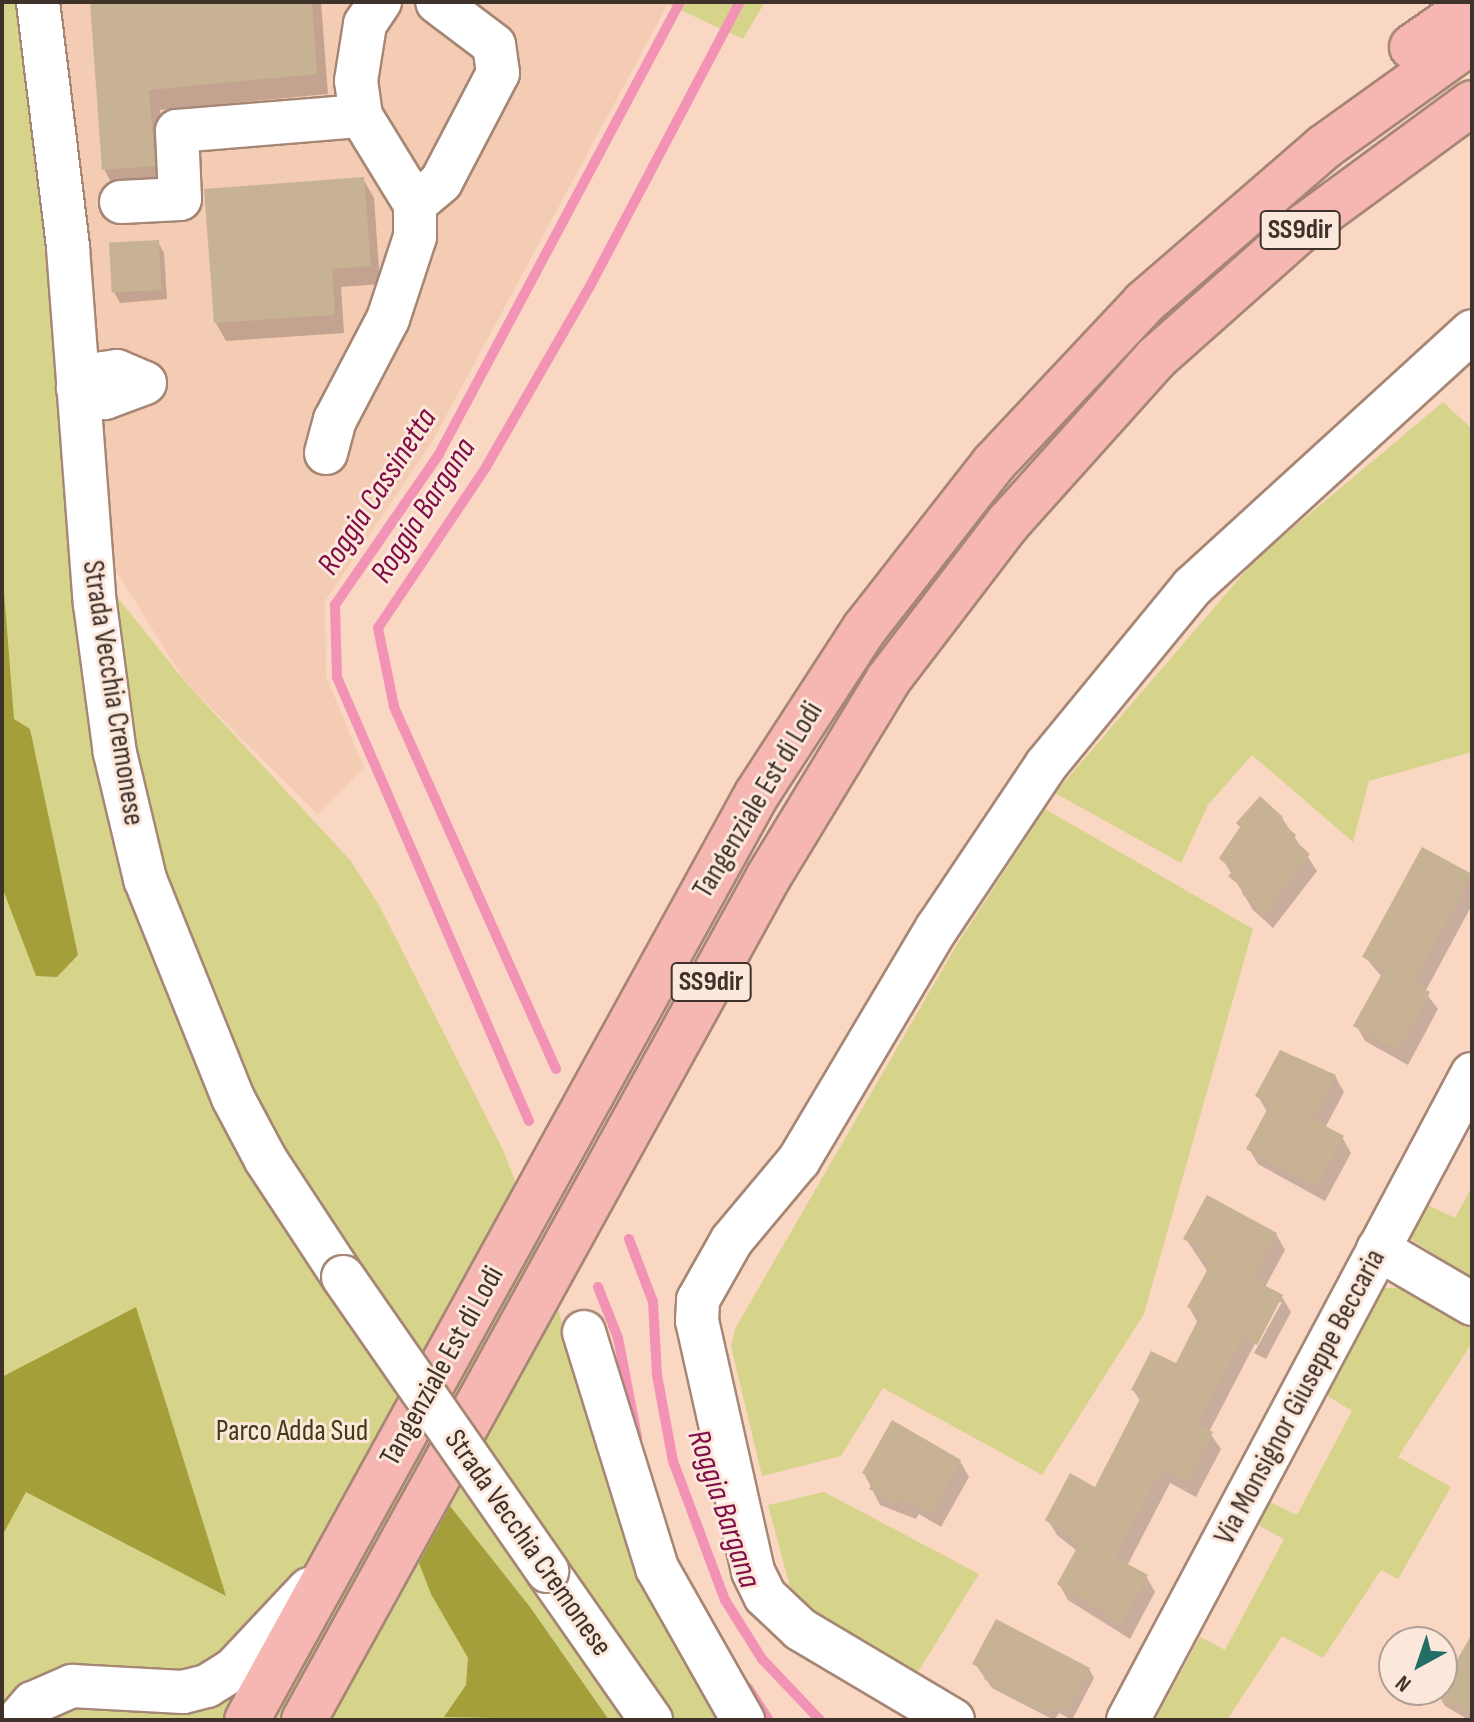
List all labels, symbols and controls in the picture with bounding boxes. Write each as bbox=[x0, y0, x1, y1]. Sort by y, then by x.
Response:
road number: SS9dir bbox=[1258, 206, 1342, 254]
water label: Roggia Cassinetta bbox=[310, 402, 446, 582]
water label: Roggia Bargana bbox=[363, 432, 485, 590]
street label: Strada Vecchia Cremonese bbox=[74, 558, 152, 828]
street label: Tangenziale Est di Lodi bbox=[685, 695, 831, 905]
road number: SS9dir bbox=[669, 958, 753, 1006]
street label: Via Monsignor Giuseppe Beccaria bbox=[1207, 1243, 1393, 1551]
street label: Tangenziale Est di Lodi bbox=[372, 1260, 512, 1472]
park label: Parco Adda Sud bbox=[216, 1413, 368, 1449]
street label: Strada Vecchia Cremonese bbox=[436, 1423, 620, 1663]
water label: Roggia Bargana bbox=[678, 1425, 768, 1593]
north arrow bbox=[1378, 1626, 1458, 1706]
text: N bbox=[1390, 1669, 1417, 1697]

